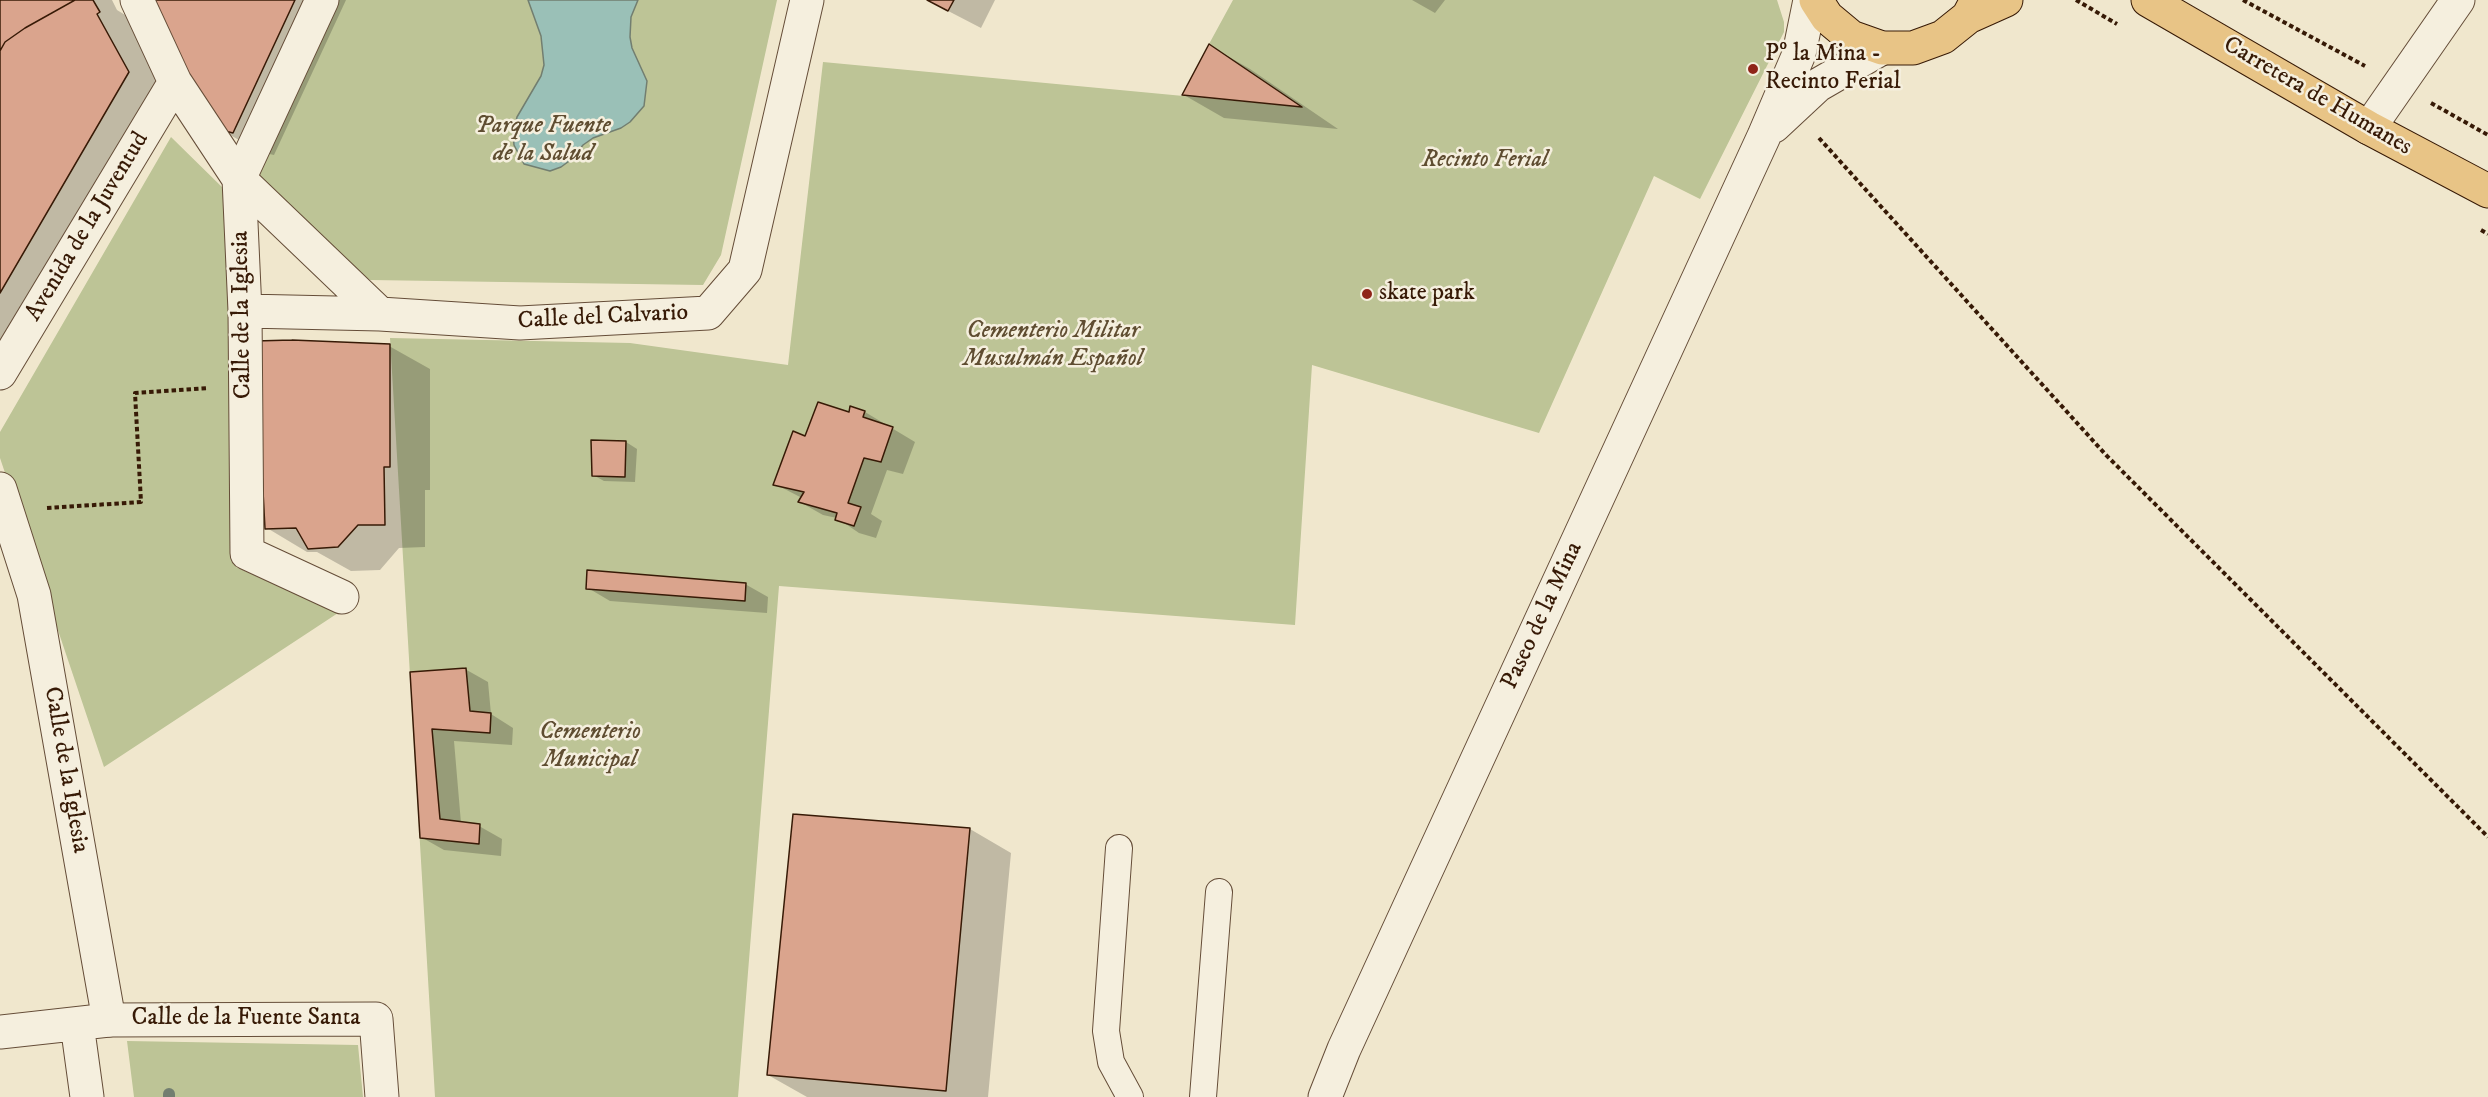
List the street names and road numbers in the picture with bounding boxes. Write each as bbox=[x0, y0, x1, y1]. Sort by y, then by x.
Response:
street label: Carretera de Humanes bbox=[2218, 31, 2416, 163]
street label: Avenida de la Juventud bbox=[20, 127, 156, 327]
street label: Calle de la Iglesia bbox=[227, 231, 259, 399]
street label: Calle del Calvario bbox=[517, 299, 689, 337]
street label: Paseo de la Mina bbox=[1496, 538, 1590, 694]
street label: Calle de la Iglesia bbox=[36, 685, 94, 855]
street label: Calle de la Fuente Santa bbox=[131, 1005, 361, 1033]

